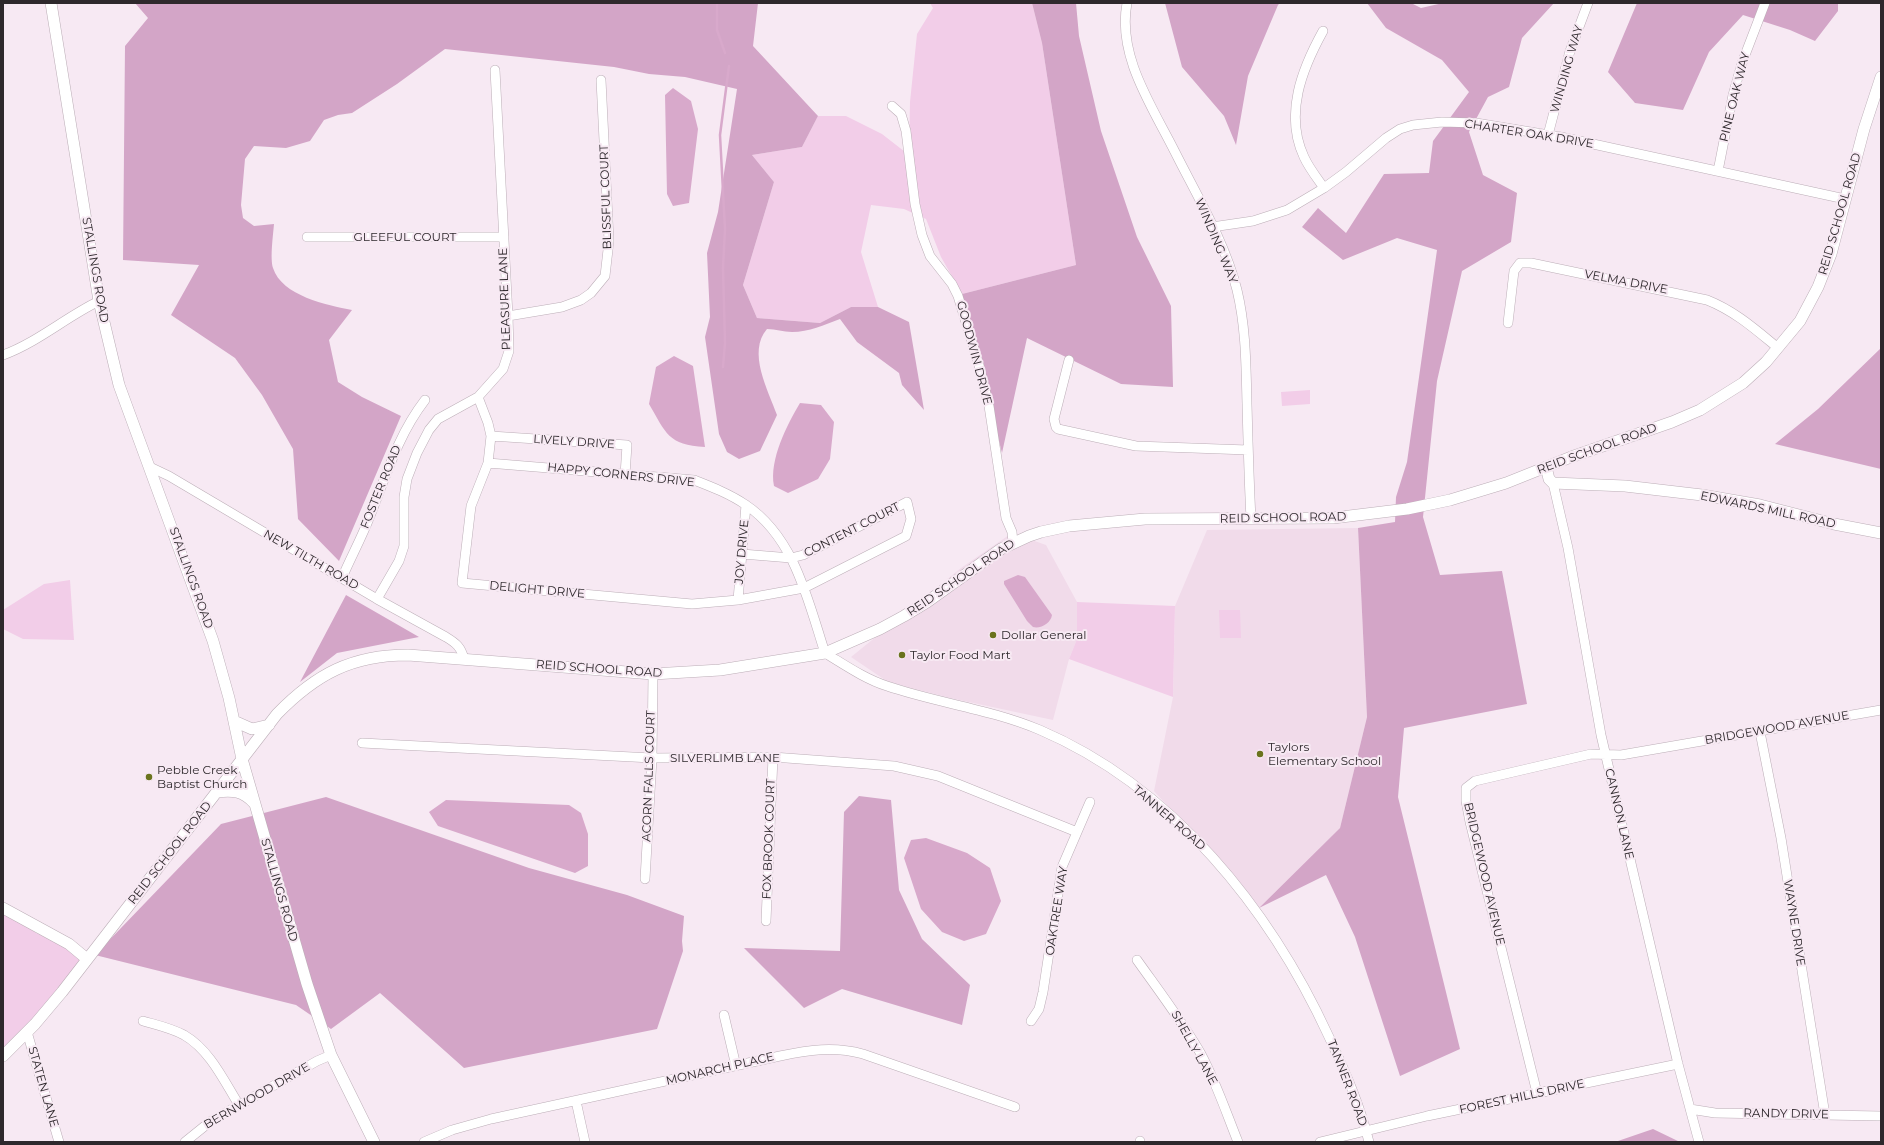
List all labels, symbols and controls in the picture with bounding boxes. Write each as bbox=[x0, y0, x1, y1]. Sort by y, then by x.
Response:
street label: WINDING WAY bbox=[1548, 23, 1586, 115]
street label: PINE OAK WAY bbox=[1717, 51, 1753, 143]
street label: CHARTER OAK DRIVE bbox=[1463, 117, 1595, 151]
street label: BLISSFUL COURT bbox=[597, 144, 615, 250]
street label: REID SCHOOL ROAD bbox=[1816, 151, 1864, 277]
street label: WINDING WAY bbox=[1192, 196, 1240, 286]
street label: STALLINGS ROAD bbox=[79, 216, 111, 324]
street label: GLEEFUL COURT bbox=[354, 230, 456, 244]
street label: PLEASURE LANE bbox=[496, 248, 514, 350]
street label: VELMA DRIVE bbox=[1583, 267, 1669, 297]
street label: GOODWIN DRIVE bbox=[953, 299, 995, 407]
street label: REID SCHOOL ROAD bbox=[1535, 421, 1659, 477]
street label: LIVELY DRIVE bbox=[533, 432, 615, 452]
street label: FOSTER ROAD bbox=[358, 443, 404, 531]
street label: HAPPY CORNERS DRIVE bbox=[547, 460, 695, 490]
street label: EDWARDS MILL ROAD bbox=[1699, 489, 1837, 531]
street label: CONTENT COURT bbox=[802, 500, 902, 560]
street label: REID SCHOOL ROAD bbox=[1220, 510, 1346, 526]
street label: JOY DRIVE bbox=[732, 519, 752, 585]
street label: STALLINGS ROAD bbox=[166, 525, 216, 631]
street label: NEW TILTH ROAD bbox=[261, 527, 361, 593]
street label: REID SCHOOL ROAD bbox=[905, 537, 1017, 619]
street label: DELIGHT DRIVE bbox=[489, 579, 585, 601]
place label: Dollar General bbox=[1001, 628, 1086, 642]
marker: Dollar General bbox=[988, 630, 998, 640]
place label: Taylor Food Mart bbox=[910, 648, 1011, 662]
marker: Taylor Food Mart bbox=[897, 650, 907, 660]
street label: REID SCHOOL ROAD bbox=[535, 657, 663, 681]
street label: BRIDGEWOOD AVENUE bbox=[1704, 708, 1850, 748]
street label: ACORN FALLS COURT bbox=[640, 710, 658, 842]
place label: Taylors Elementary School bbox=[1268, 740, 1381, 768]
marker: Taylors Elementary School bbox=[1255, 749, 1265, 759]
street label: SILVERLIMB LANE bbox=[670, 751, 780, 765]
place label: Pebble Creek Baptist Church bbox=[157, 763, 247, 791]
street label: CANNON LANE bbox=[1602, 767, 1636, 861]
marker: Pebble Creek Baptist Church bbox=[144, 772, 154, 782]
street label: FOX BROOK COURT bbox=[760, 778, 778, 900]
street label: TANNER ROAD bbox=[1130, 783, 1208, 853]
street label: REID SCHOOL ROAD bbox=[125, 799, 215, 907]
street label: BRIDGEWOOD AVENUE bbox=[1461, 801, 1507, 947]
street label: STALLINGS ROAD bbox=[257, 837, 301, 943]
street label: OAKTREE WAY bbox=[1043, 865, 1071, 957]
street label: WAYNE DRIVE bbox=[1780, 879, 1808, 967]
street label: SHELLY LANE bbox=[1168, 1008, 1220, 1088]
street label: TANNER ROAD bbox=[1324, 1038, 1370, 1128]
street label: STATEN LANE bbox=[25, 1045, 61, 1129]
street label: MONARCH PLACE bbox=[665, 1050, 775, 1088]
street label: BERNWOOD DRIVE bbox=[202, 1060, 312, 1132]
street label: FOREST HILLS DRIVE bbox=[1458, 1077, 1586, 1117]
street label: RANDY DRIVE bbox=[1743, 1106, 1829, 1122]

